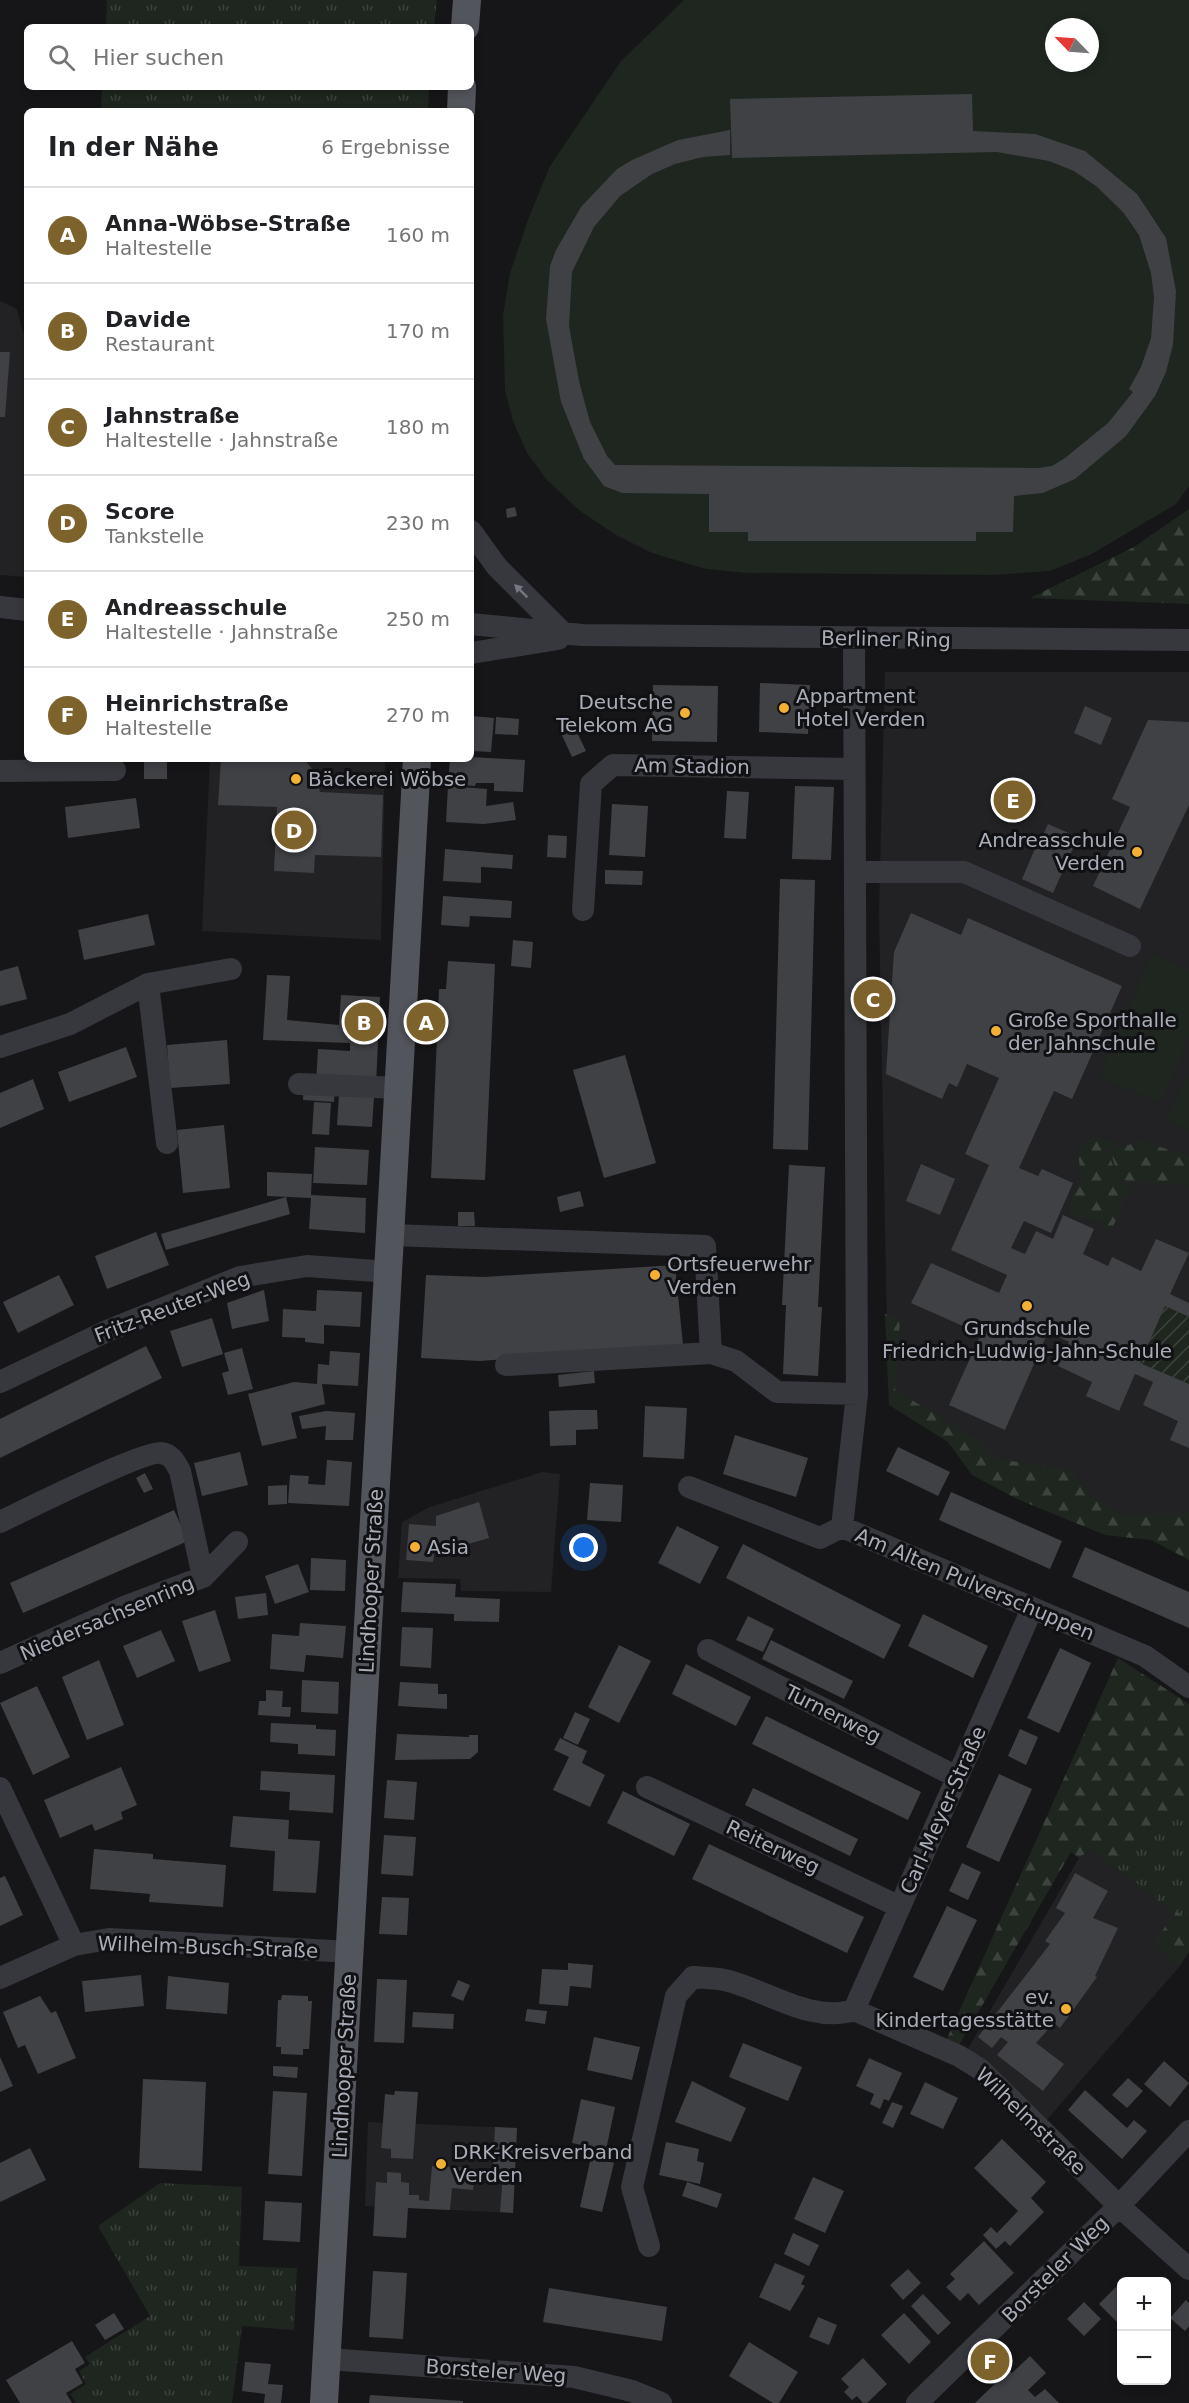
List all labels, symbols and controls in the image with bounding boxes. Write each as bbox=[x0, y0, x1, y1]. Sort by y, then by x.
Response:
north arrow bbox=[1045, 18, 1099, 72]
search box bbox=[24, 24, 474, 90]
icon: search bbox=[45, 41, 78, 74]
text: Hier suchen bbox=[93, 45, 224, 70]
text: In der Nähe bbox=[48, 132, 219, 162]
text: 6 Ergebnisse bbox=[321, 135, 450, 159]
text: Anna-Wöbse-Straße bbox=[105, 211, 351, 236]
text: A bbox=[60, 223, 75, 247]
text: 160 m bbox=[386, 223, 450, 247]
text: Haltestelle bbox=[105, 236, 212, 260]
text: Davide bbox=[105, 307, 191, 332]
text: B bbox=[60, 319, 75, 343]
text: 170 m bbox=[386, 319, 450, 343]
text: Restaurant bbox=[105, 332, 215, 356]
text: Jahnstraße bbox=[105, 403, 239, 428]
text: C bbox=[60, 415, 75, 439]
text: 180 m bbox=[386, 415, 450, 439]
text: Haltestelle · Jahnstraße bbox=[105, 428, 338, 452]
text: Score bbox=[105, 499, 175, 524]
text: D bbox=[59, 511, 76, 535]
text: 230 m bbox=[386, 511, 450, 535]
text: Tankstelle bbox=[105, 524, 204, 548]
one-way arrow bbox=[515, 585, 529, 599]
text: Andreasschule bbox=[105, 595, 287, 620]
text: E bbox=[61, 607, 74, 631]
text: 250 m bbox=[386, 607, 450, 631]
text: Haltestelle · Jahnstraße bbox=[105, 620, 338, 644]
street label: Berliner Ring bbox=[821, 626, 951, 652]
place label: Appartment Hotel Verden bbox=[796, 684, 925, 731]
place label: Deutsche Telekom AG bbox=[555, 690, 673, 737]
text: Heinrichstraße bbox=[105, 691, 289, 716]
marker: Appartment Hotel Verden bbox=[777, 701, 791, 715]
text: F bbox=[61, 703, 74, 727]
text: 270 m bbox=[386, 703, 450, 727]
marker: Deutsche Telekom AG bbox=[678, 706, 692, 720]
text: Haltestelle bbox=[105, 716, 212, 740]
street label: Am Stadion bbox=[634, 753, 750, 779]
place label: Bäckerei Wöbse bbox=[308, 767, 466, 791]
marker: Bäckerei Wöbse bbox=[289, 772, 303, 786]
pin: E bbox=[994, 778, 1032, 822]
pin: D bbox=[274, 808, 314, 852]
place label: Andreasschule Verden bbox=[979, 828, 1125, 875]
marker: Andreasschule Verden bbox=[1130, 845, 1144, 859]
pin: C bbox=[854, 976, 892, 1022]
pin: B bbox=[344, 1000, 384, 1044]
pin: A bbox=[406, 1000, 446, 1044]
place label: Große Sporthalle der Jahnschule bbox=[1008, 1008, 1177, 1055]
marker: Große Sporthalle der Jahnschule bbox=[989, 1024, 1003, 1038]
place label: Ortsfeuerwehr Verden bbox=[667, 1252, 812, 1299]
street label: Fritz-Reuter-Weg bbox=[91, 1266, 253, 1348]
marker: Ortsfeuerwehr Verden bbox=[648, 1268, 662, 1282]
marker: Grundschule Friedrich-Ludwig-Jahn-Schule bbox=[1020, 1299, 1034, 1313]
place label: Grundschule Friedrich-Ludwig-Jahn-Schule bbox=[882, 1316, 1172, 1363]
street label: Lindhooper Straße bbox=[354, 1488, 388, 1674]
street label: Am Alten Pulverschuppen bbox=[852, 1523, 1098, 1645]
your location bbox=[569, 1533, 598, 1562]
place label: Asia bbox=[427, 1535, 469, 1559]
marker: Asia bbox=[408, 1540, 422, 1554]
street label: Niedersachsenring bbox=[16, 1570, 198, 1666]
street label: Turnerweg bbox=[780, 1679, 885, 1748]
street label: Carl-Meyer-Straße bbox=[895, 1722, 991, 1898]
street label: Reiterweg bbox=[722, 1815, 824, 1879]
street label: Wilhelm-Busch-Straße bbox=[97, 1931, 319, 1963]
street label: Lindhooper Straße bbox=[327, 1973, 361, 2159]
place label: ev. Kindertagesstätte bbox=[875, 1985, 1054, 2032]
marker: ev. Kindertagesstätte bbox=[1059, 2002, 1073, 2016]
street label: Wilhelmstraße bbox=[971, 2062, 1091, 2180]
place label: DRK-Kreisverband Verden bbox=[453, 2140, 632, 2187]
marker: DRK-Kreisverband Verden bbox=[434, 2157, 448, 2171]
street label: Borsteler Weg bbox=[997, 2211, 1113, 2327]
map controls bbox=[1117, 2277, 1171, 2385]
button: + bbox=[1117, 2277, 1171, 2331]
button: − bbox=[1117, 2331, 1171, 2385]
pin: F bbox=[970, 2338, 1010, 2384]
street label: Borsteler Weg bbox=[425, 2354, 567, 2388]

